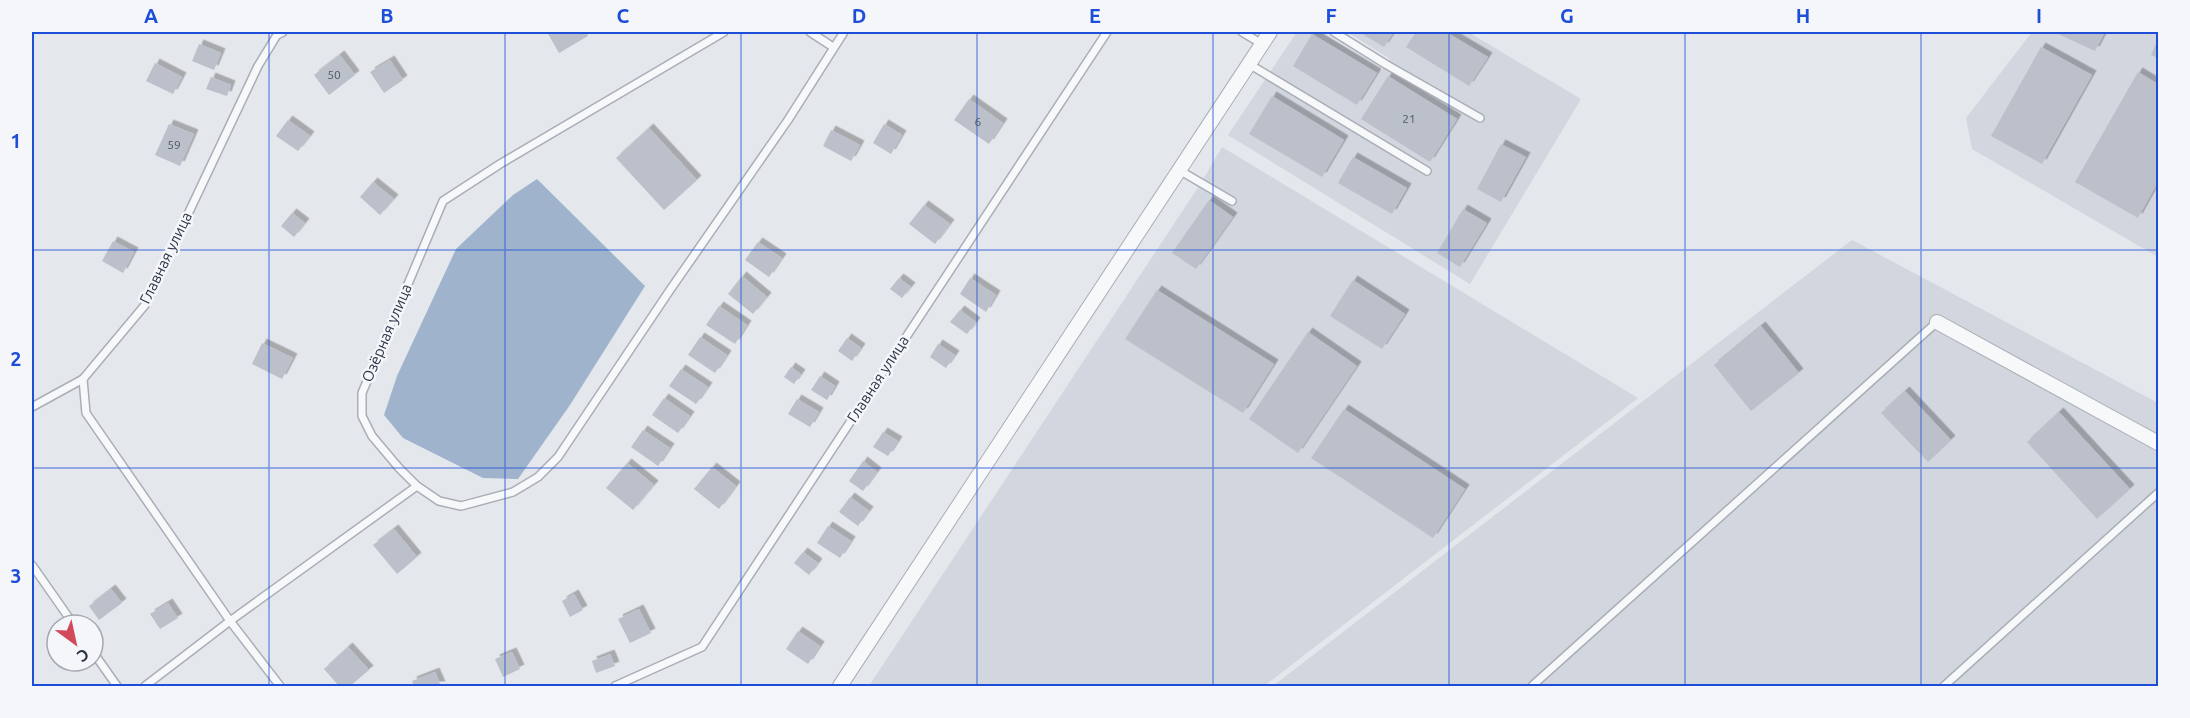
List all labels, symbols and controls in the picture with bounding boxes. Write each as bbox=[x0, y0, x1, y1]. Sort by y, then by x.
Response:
text: A bbox=[144, 4, 158, 27]
text: B bbox=[380, 4, 394, 27]
text: C bbox=[617, 4, 630, 27]
text: D bbox=[852, 4, 866, 27]
text: E bbox=[1089, 4, 1101, 27]
text: F bbox=[1325, 4, 1337, 27]
text: G bbox=[1560, 4, 1574, 27]
text: H bbox=[1796, 4, 1810, 27]
text: I bbox=[2036, 4, 2042, 27]
house number: 50 bbox=[327, 68, 341, 81]
house number: 21 bbox=[1402, 112, 1416, 125]
house number: 6 bbox=[975, 115, 982, 128]
text: 1 bbox=[10, 129, 22, 152]
house number: 59 bbox=[167, 138, 181, 151]
street label: Главная улица bbox=[136, 209, 195, 306]
street label: Озёрная улица bbox=[358, 281, 415, 384]
street label: Главная улица bbox=[843, 332, 912, 425]
text: 2 bbox=[10, 347, 22, 370]
text: 3 bbox=[10, 564, 22, 587]
north arrow bbox=[45, 613, 105, 673]
text: С bbox=[74, 645, 92, 666]

